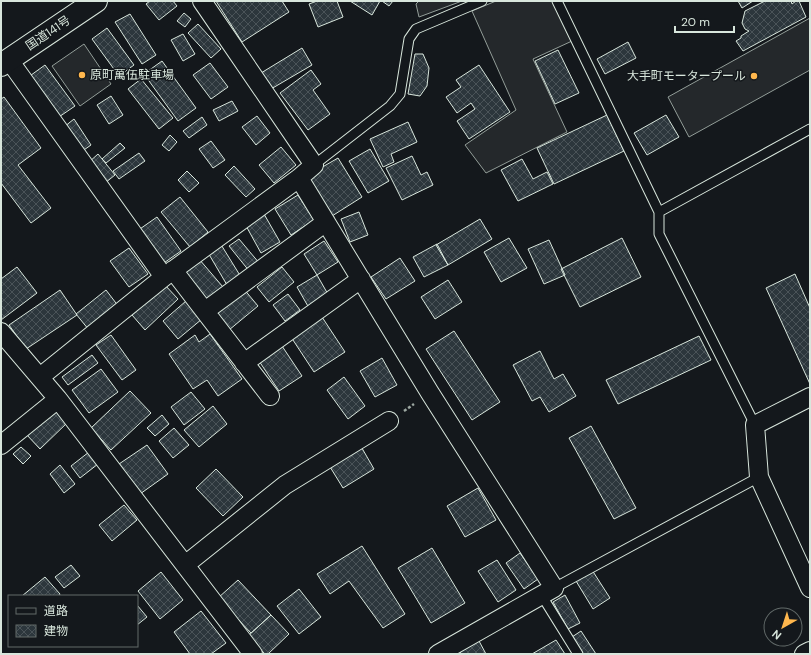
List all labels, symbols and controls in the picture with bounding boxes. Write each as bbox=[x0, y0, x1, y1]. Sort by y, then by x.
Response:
scale bar bbox=[675, 8, 734, 34]
street label: 国道141号 bbox=[22, 12, 74, 54]
text: 20 m bbox=[681, 14, 710, 30]
place label: 原町萬伍駐車場 bbox=[90, 67, 174, 83]
place label: 大手町モータープール bbox=[627, 68, 746, 84]
marker: 原町萬伍駐車場 bbox=[77, 70, 87, 80]
marker: 大手町モータープール bbox=[749, 71, 759, 81]
legend bbox=[8, 595, 138, 647]
text: 道路 bbox=[44, 603, 68, 619]
north arrow bbox=[763, 607, 803, 647]
text: 建物 bbox=[44, 623, 68, 639]
text: N bbox=[769, 627, 784, 643]

